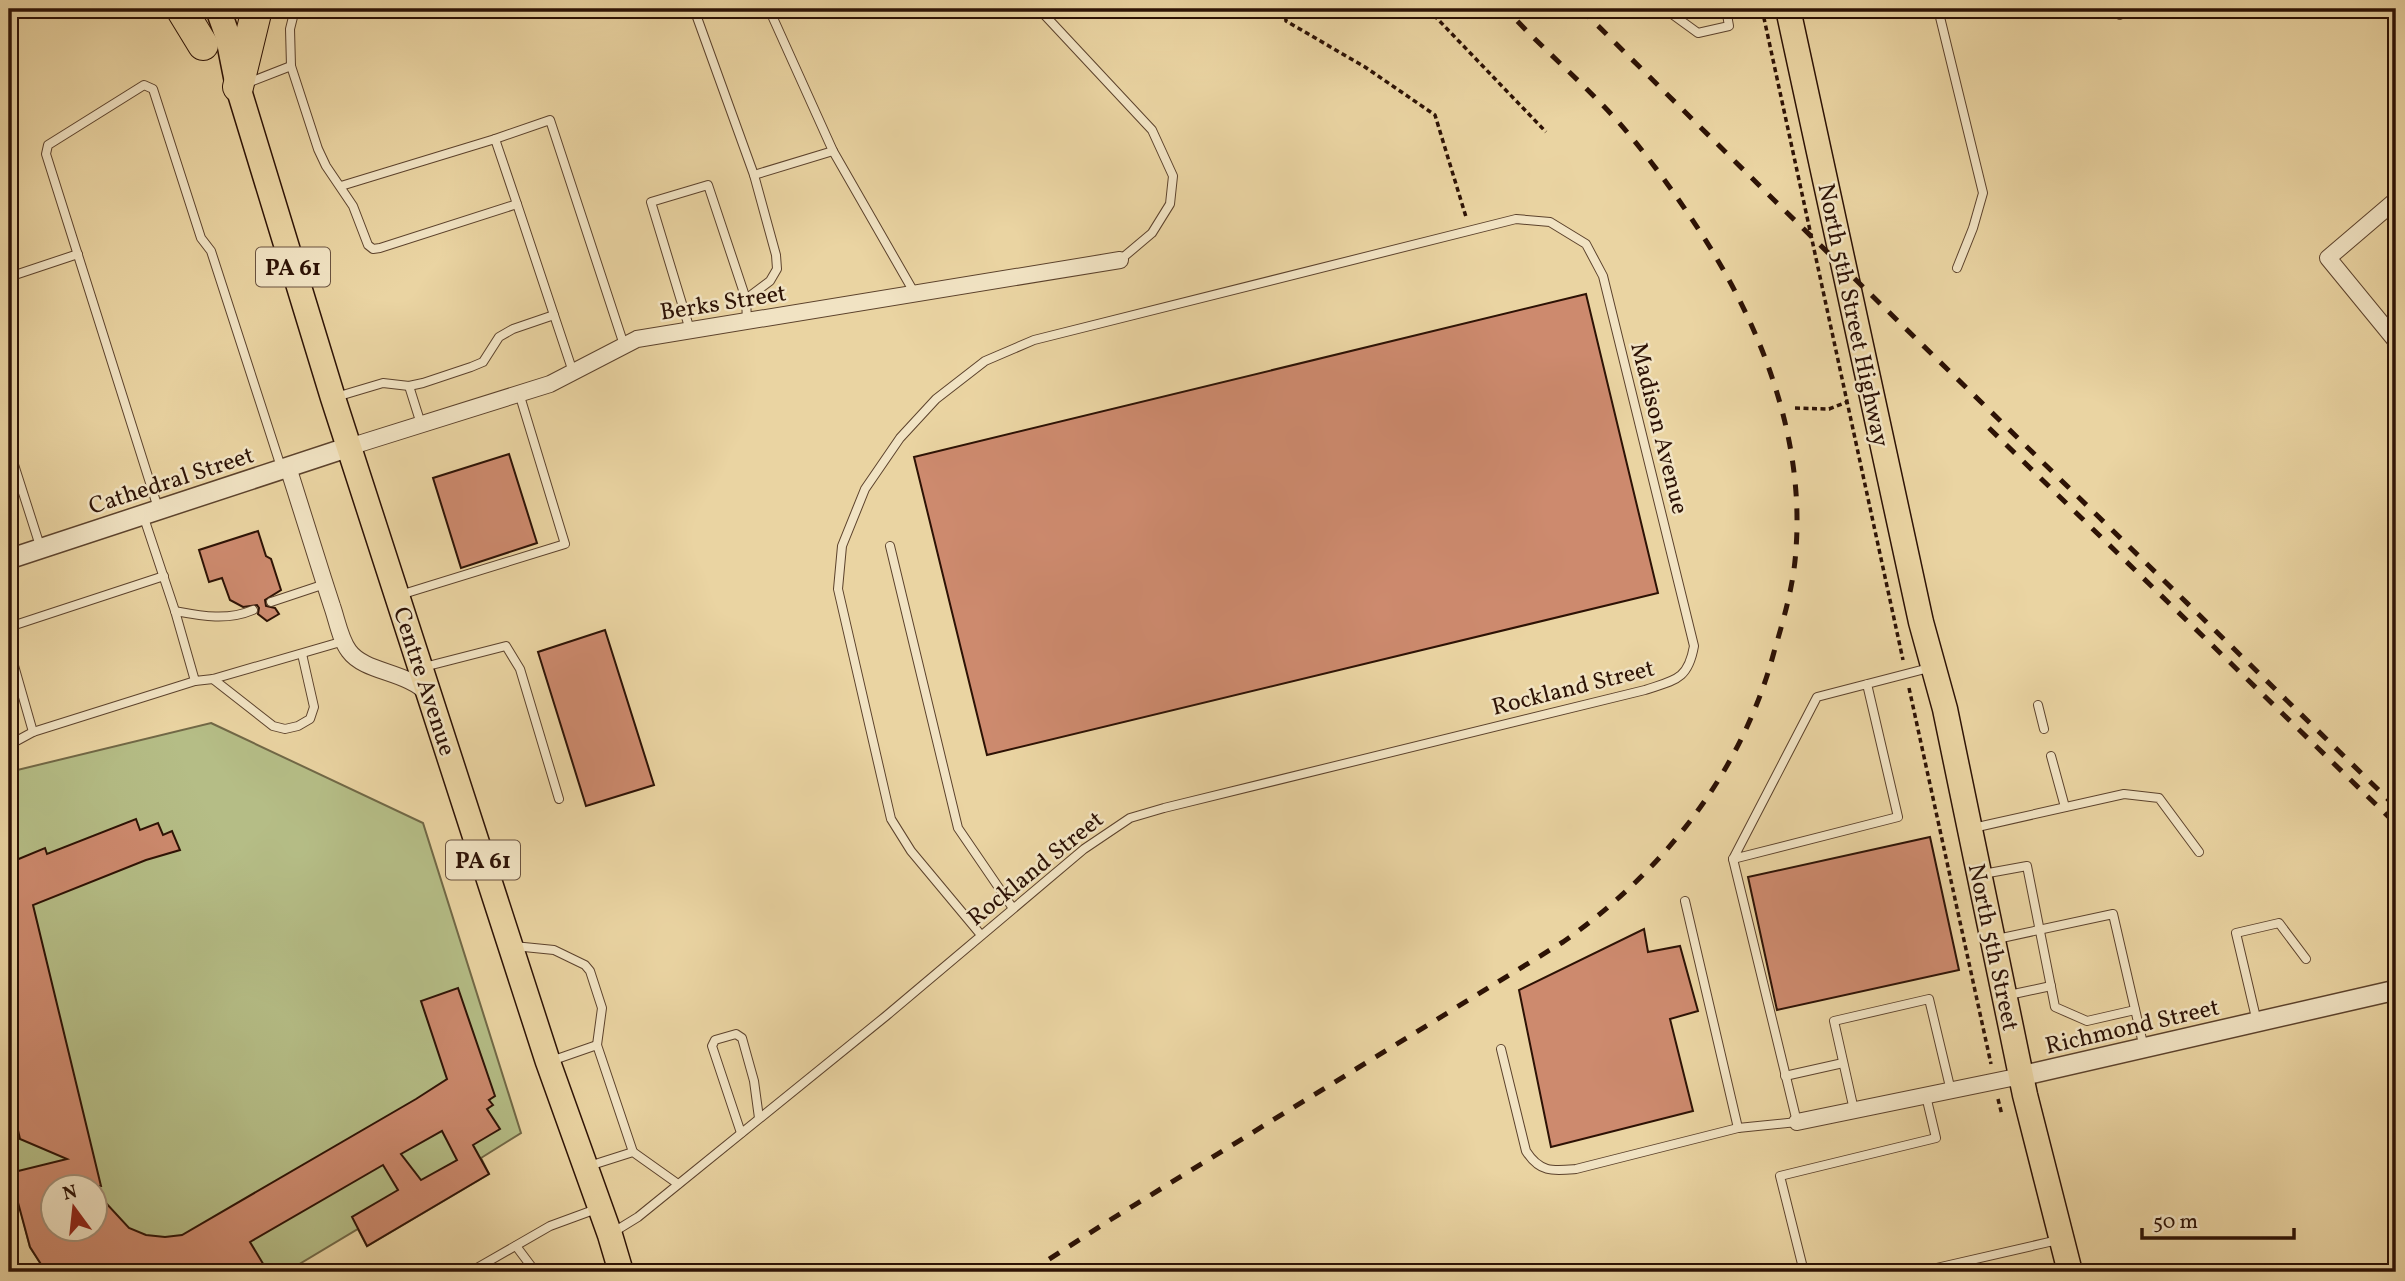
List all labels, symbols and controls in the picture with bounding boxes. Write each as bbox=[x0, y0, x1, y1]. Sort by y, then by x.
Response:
street label: North 5th Street Highway bbox=[1807, 180, 1897, 450]
road number: PA 61 bbox=[256, 248, 330, 286]
street label: Berks Street bbox=[658, 277, 789, 331]
street label: Madison Avenue bbox=[1620, 339, 1696, 518]
street label: Cathedral Street bbox=[85, 439, 259, 525]
street label: Centre Avenue bbox=[383, 603, 463, 760]
street label: Rockland Street bbox=[1489, 652, 1658, 726]
street label: Rockland Street bbox=[961, 804, 1112, 935]
road number: PA 61 bbox=[446, 840, 520, 880]
street label: North 5th Street bbox=[1958, 861, 2026, 1034]
street label: Richmond Street bbox=[2042, 991, 2223, 1064]
north arrow bbox=[38, 1172, 108, 1242]
text: N bbox=[60, 1179, 80, 1208]
scale bar bbox=[2142, 1197, 2295, 1241]
text: 50 m bbox=[2153, 1208, 2198, 1237]

